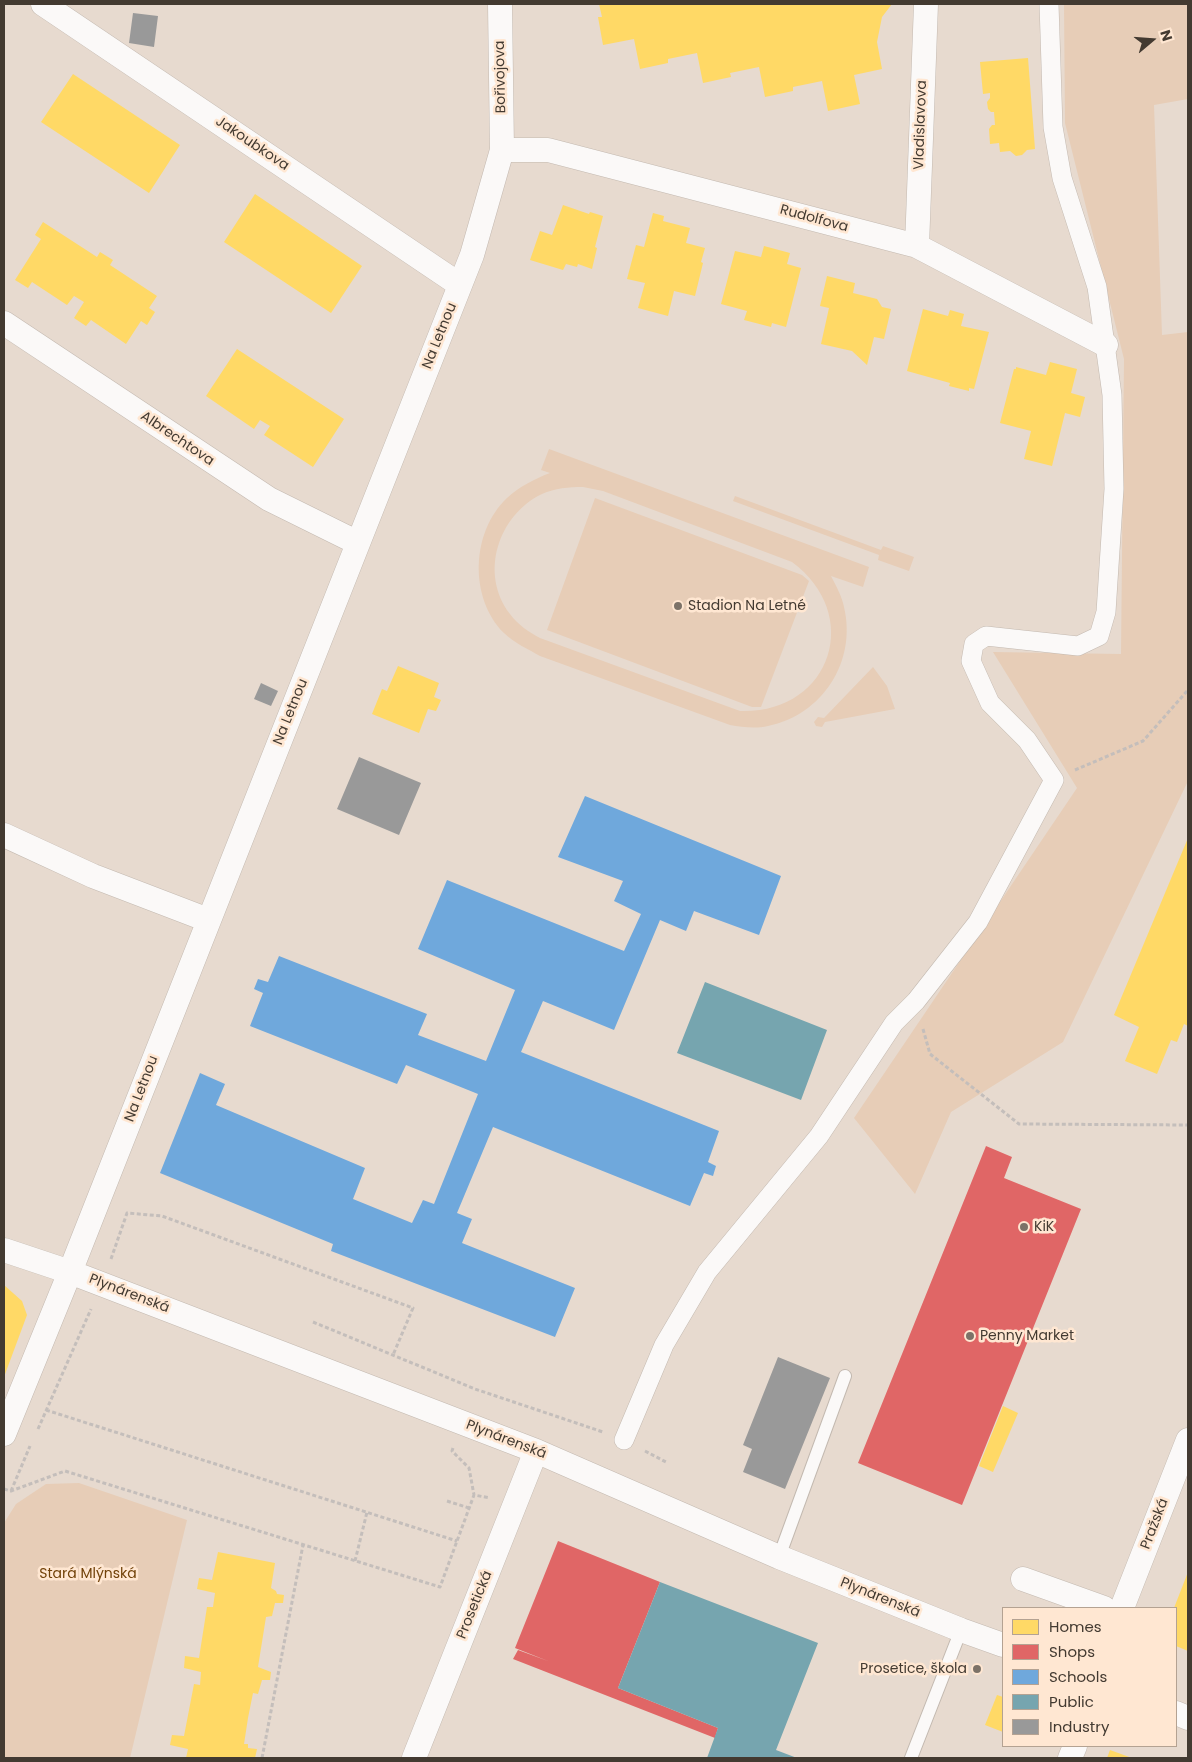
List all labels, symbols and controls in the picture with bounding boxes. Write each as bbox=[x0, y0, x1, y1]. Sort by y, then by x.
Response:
north arrow bbox=[1127, 15, 1177, 65]
text: N bbox=[1155, 27, 1177, 43]
street label: Bořivojova bbox=[492, 40, 510, 114]
street label: Vladislavova bbox=[911, 80, 931, 170]
street label: Jakoubkova bbox=[212, 113, 292, 175]
street label: Rudolfova bbox=[778, 202, 850, 236]
street label: Na Letnou bbox=[419, 301, 461, 371]
street label: Albrechtova bbox=[137, 408, 217, 470]
place label: Stadion Na Letné bbox=[688, 598, 806, 614]
marker: Stadion Na Letné bbox=[672, 600, 684, 612]
street label: Na Letnou bbox=[270, 677, 312, 747]
street label: Na Letnou bbox=[122, 1053, 162, 1125]
place label: KiK bbox=[1034, 1219, 1054, 1235]
marker: KiK bbox=[1018, 1221, 1030, 1233]
street label: Plynárenská bbox=[86, 1271, 172, 1317]
place label: Penny Market bbox=[980, 1328, 1074, 1344]
marker: Penny Market bbox=[964, 1330, 976, 1342]
street label: Plynárenská bbox=[463, 1417, 549, 1463]
street label: Pražská bbox=[1138, 1496, 1172, 1552]
park label: Stará Mlýnská bbox=[39, 1566, 137, 1582]
street label: Prosetická bbox=[454, 1568, 496, 1642]
street label: Plynárenská bbox=[838, 1574, 922, 1622]
legend bbox=[1002, 1607, 1177, 1747]
text: Homes bbox=[1049, 1616, 1102, 1637]
text: Shops bbox=[1049, 1641, 1095, 1662]
place label: Prosetice, škola bbox=[860, 1661, 967, 1677]
marker: Prosetice, škola bbox=[971, 1663, 983, 1675]
text: Schools bbox=[1049, 1666, 1107, 1687]
text: Public bbox=[1049, 1691, 1094, 1712]
text: Industry bbox=[1049, 1716, 1109, 1737]

